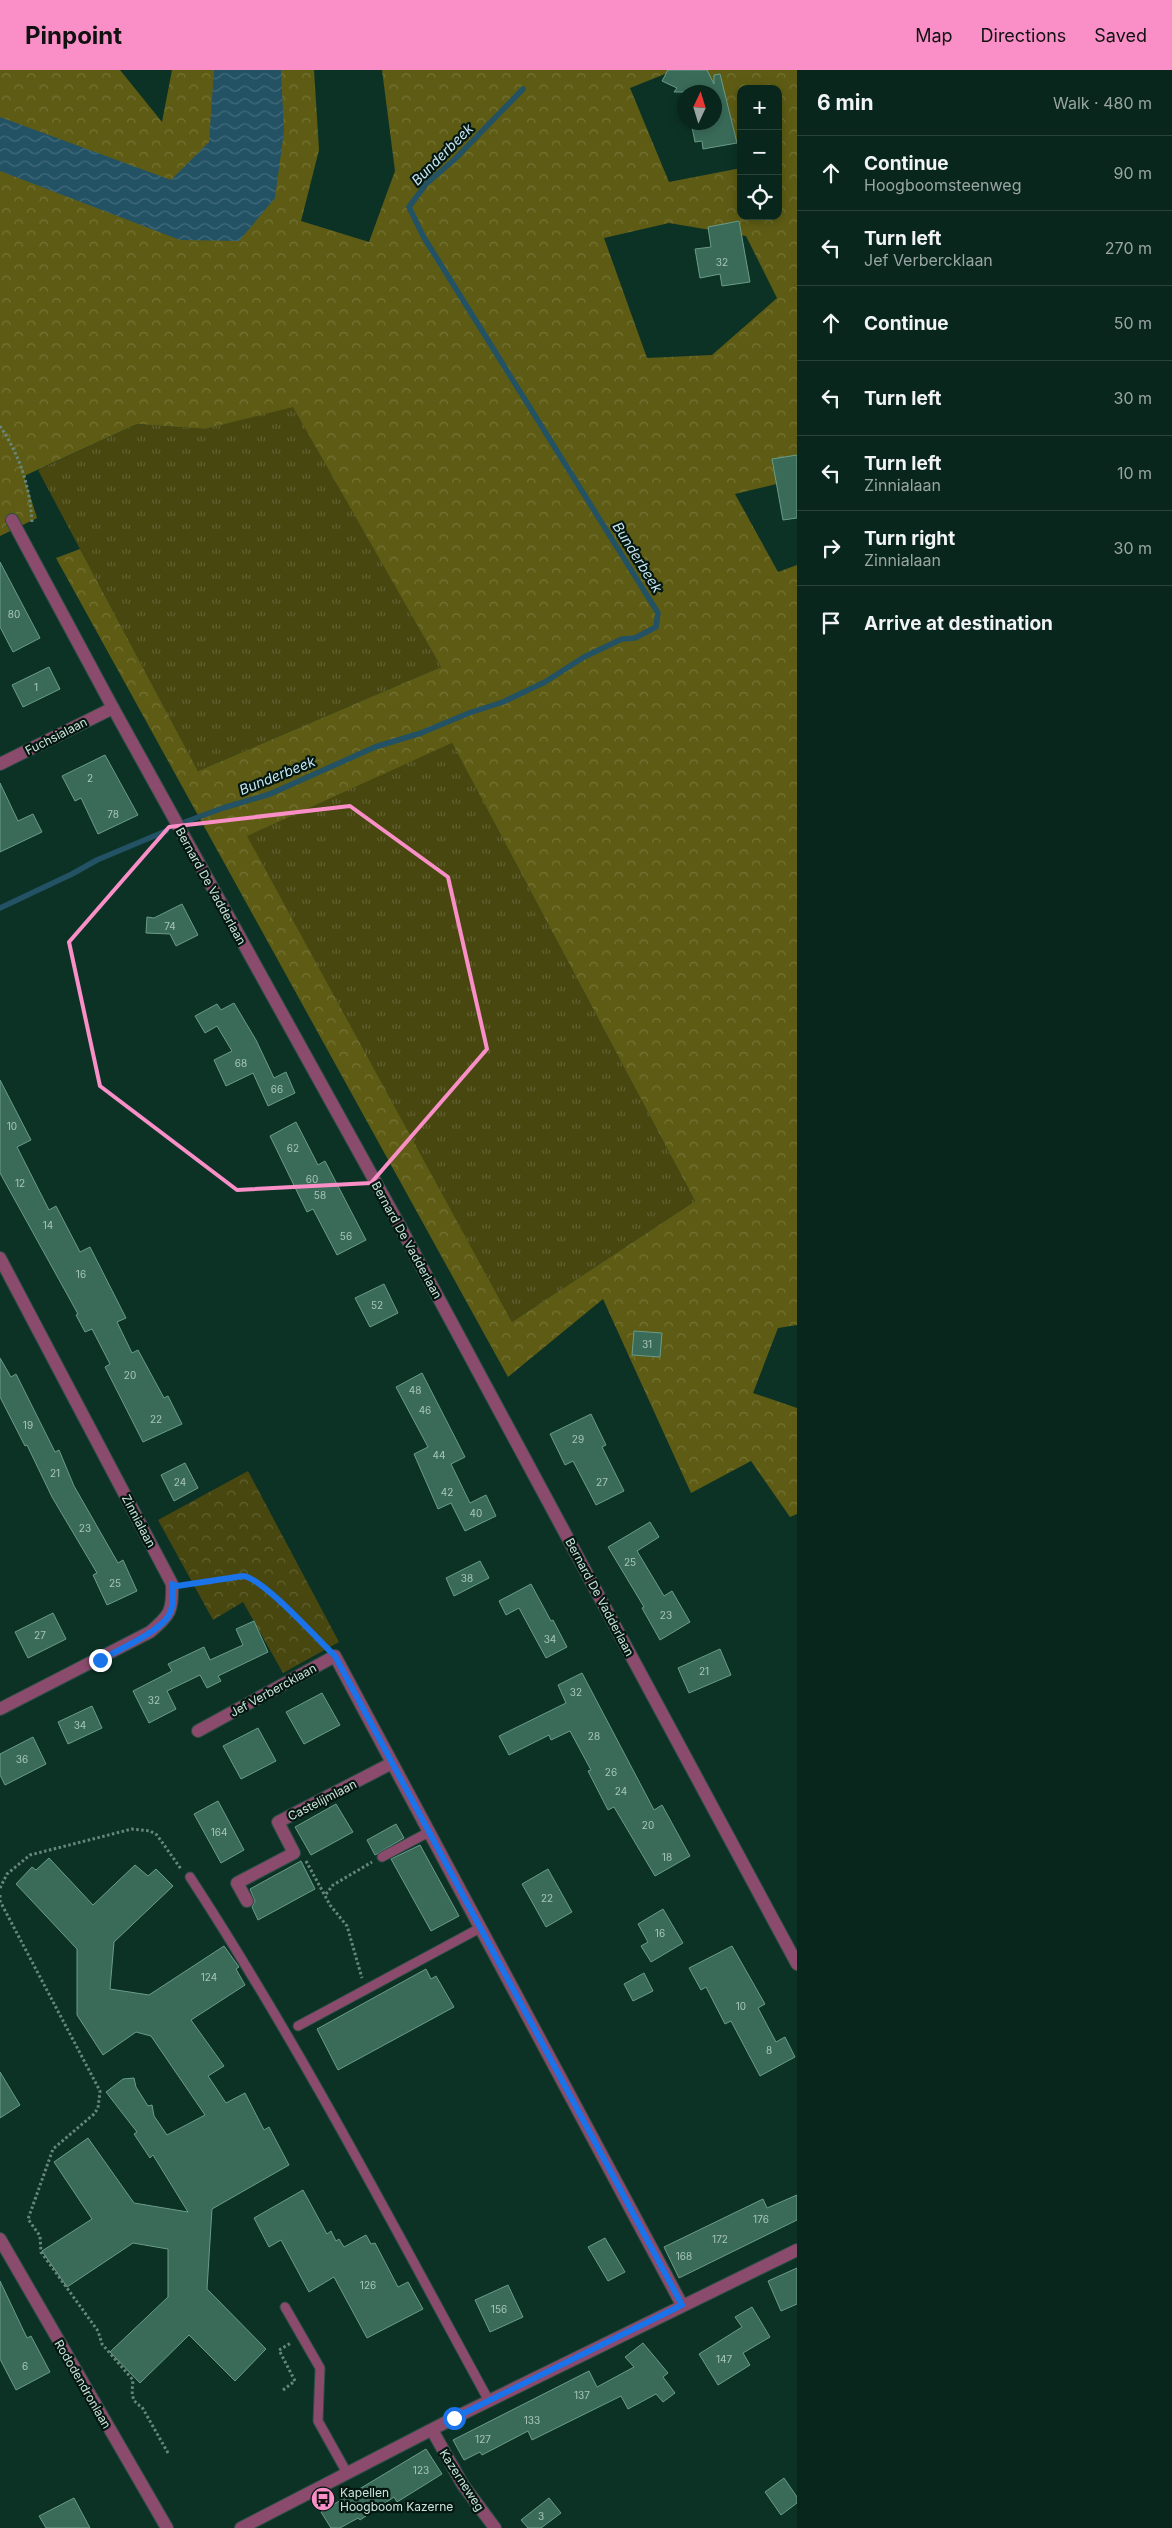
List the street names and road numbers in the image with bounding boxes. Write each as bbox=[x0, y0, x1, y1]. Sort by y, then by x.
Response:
street label: Fuchsialaan bbox=[23, 714, 89, 758]
street label: Bernard De Vadderlaan bbox=[173, 825, 249, 947]
street label: Bernard De Vadderlaan bbox=[369, 1179, 445, 1301]
street label: Zinnialaan bbox=[119, 1492, 159, 1550]
street label: Bernard De Vadderlaan bbox=[562, 1535, 638, 1659]
street label: Jef Verbercklaan bbox=[227, 1660, 319, 1720]
street label: Castelijmlaan bbox=[285, 1776, 359, 1824]
street label: Rododendronlaan bbox=[51, 2337, 115, 2431]
street label: Kazerneweg bbox=[436, 2446, 488, 2514]

